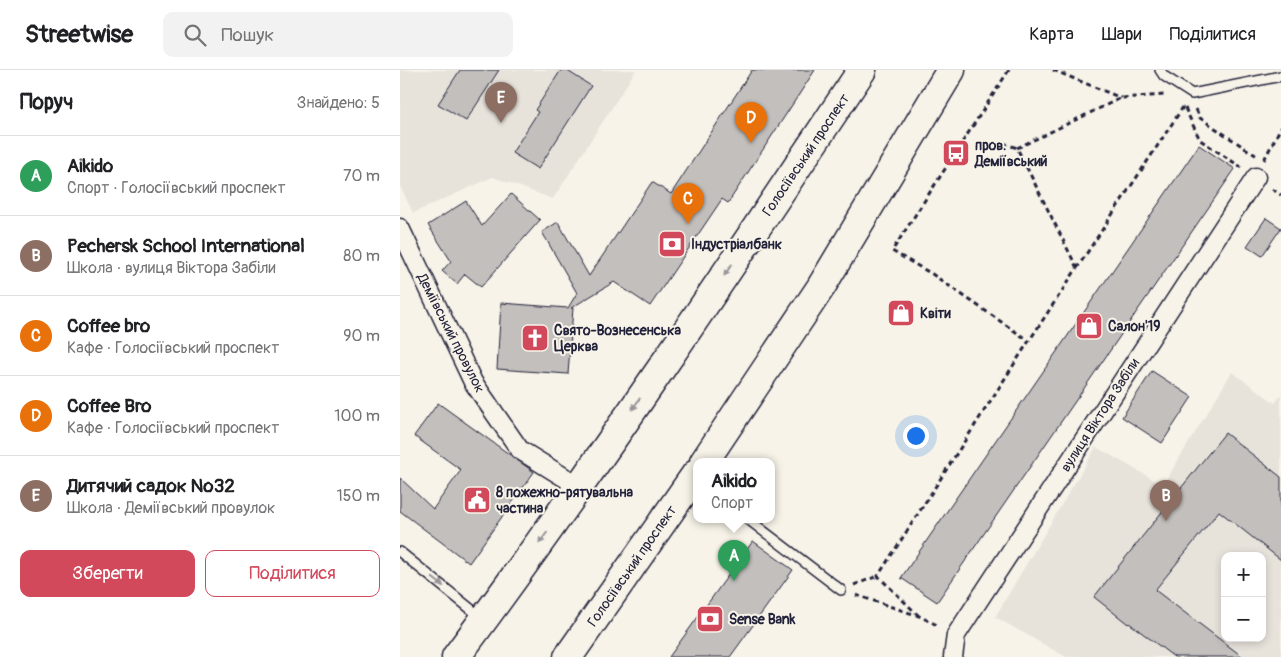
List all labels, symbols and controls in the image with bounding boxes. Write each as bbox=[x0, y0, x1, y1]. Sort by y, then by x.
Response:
search box bbox=[163, 12, 513, 57]
text: Streetwise bbox=[25, 20, 133, 49]
icon: search bbox=[181, 21, 209, 49]
text: Пошук bbox=[221, 23, 274, 47]
text: Карта bbox=[1029, 23, 1074, 46]
text: Шари bbox=[1102, 23, 1141, 46]
text: Поділитися bbox=[1169, 23, 1256, 46]
pin: E bbox=[485, 82, 517, 123]
text: Поруч bbox=[20, 89, 73, 116]
street label: Голосіївський проспект bbox=[759, 91, 853, 219]
text: Знайдено: 5 bbox=[297, 93, 380, 113]
pin: D bbox=[735, 102, 767, 143]
place label: пров. Деміївський bbox=[974, 137, 1048, 170]
bus stop icon: пров. Деміївський bbox=[941, 138, 971, 168]
text: Aikido bbox=[67, 154, 113, 178]
text: A bbox=[31, 166, 41, 186]
text: 70 m bbox=[343, 166, 380, 186]
text: Спорт · Голосіївський проспект bbox=[67, 178, 286, 198]
pin: C bbox=[672, 183, 704, 224]
bank icon: Індустріалбанк bbox=[657, 229, 687, 259]
text: Pechersk School International bbox=[67, 234, 305, 258]
place label: Індустріалбанк bbox=[691, 236, 782, 253]
text: B bbox=[31, 246, 41, 266]
text: 80 m bbox=[343, 246, 380, 266]
text: Школа · вулиця Віктора Забіли bbox=[67, 258, 276, 278]
one-way arrow bbox=[723, 264, 733, 277]
street label: Деміївський провулок bbox=[413, 270, 488, 396]
shop icon: Квіти bbox=[886, 298, 916, 328]
place label: Квіти bbox=[920, 305, 951, 322]
shop icon: Салон'19 bbox=[1074, 311, 1104, 341]
text: Coffee bro bbox=[67, 314, 150, 338]
place label: Салон'19 bbox=[1108, 318, 1160, 335]
place label: Свято-Вознесенська Церква bbox=[554, 322, 681, 355]
church icon: Свято-Вознесенська Церква bbox=[520, 323, 550, 353]
text: C bbox=[31, 326, 41, 346]
text: 90 m bbox=[343, 326, 380, 346]
text: Кафе · Голосіївський проспект bbox=[67, 338, 279, 358]
street label: вулиця Віктора Забіли bbox=[1057, 355, 1143, 475]
text: Coffee Bro bbox=[67, 394, 152, 418]
one-way arrow bbox=[631, 398, 641, 411]
text: D bbox=[31, 406, 41, 426]
text: 100 m bbox=[334, 406, 380, 426]
text: Кафе · Голосіївський проспект bbox=[67, 418, 279, 438]
your location bbox=[903, 423, 929, 449]
popup bbox=[693, 458, 775, 523]
text: Aikido bbox=[711, 469, 757, 493]
text: Дитячий садок №32 bbox=[67, 474, 235, 498]
pin: B bbox=[1150, 480, 1182, 521]
place label: 8 пожежно-рятувальна частина bbox=[496, 484, 633, 517]
public building icon: 8 пожежно-рятувальна частина bbox=[462, 485, 492, 515]
text: E bbox=[32, 486, 40, 506]
text: 150 m bbox=[336, 486, 380, 506]
text: Спорт bbox=[711, 493, 753, 513]
text: Школа · Деміївський провулок bbox=[67, 498, 275, 518]
street label: Голосіївський проспект bbox=[584, 502, 680, 630]
one-way arrow bbox=[538, 531, 548, 545]
pin: A bbox=[718, 540, 750, 581]
button: Зберегти bbox=[20, 550, 195, 597]
button: Поділитися bbox=[205, 550, 380, 597]
map controls bbox=[1221, 552, 1266, 642]
button: + bbox=[1221, 552, 1266, 597]
one-way arrow bbox=[431, 577, 444, 588]
button: − bbox=[1221, 597, 1266, 642]
bank icon: Sense Bank bbox=[695, 604, 725, 634]
place label: Sense Bank bbox=[729, 611, 796, 628]

